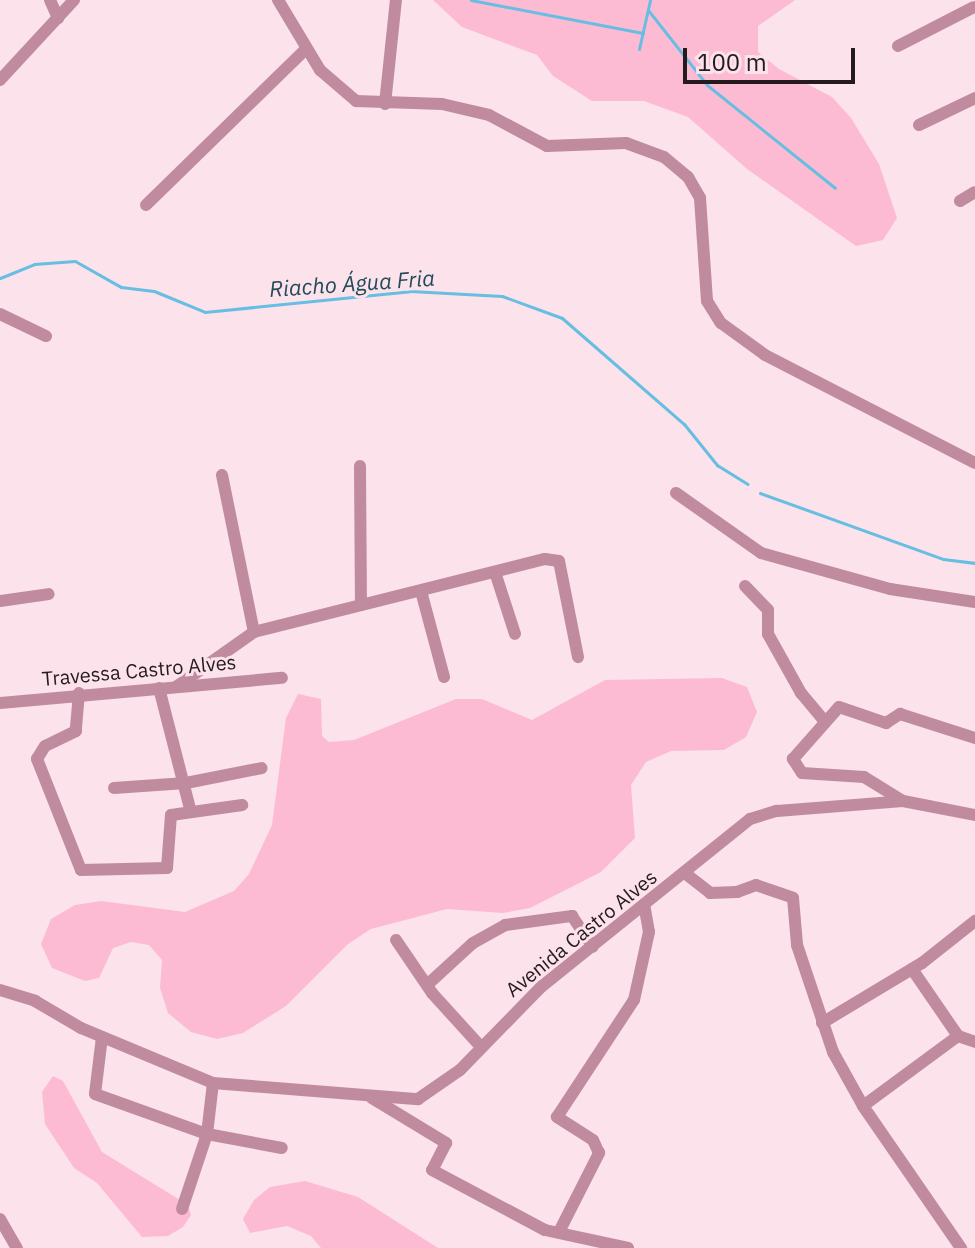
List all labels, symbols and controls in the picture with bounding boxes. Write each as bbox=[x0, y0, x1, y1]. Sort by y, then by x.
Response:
scale bar bbox=[687, 32, 859, 82]
text: 100 m bbox=[697, 46, 767, 78]
water label: Riacho Água Fria bbox=[268, 264, 436, 302]
street label: Travessa Castro Alves bbox=[41, 650, 237, 690]
street label: Avenida Castro Alves bbox=[500, 865, 662, 1001]

